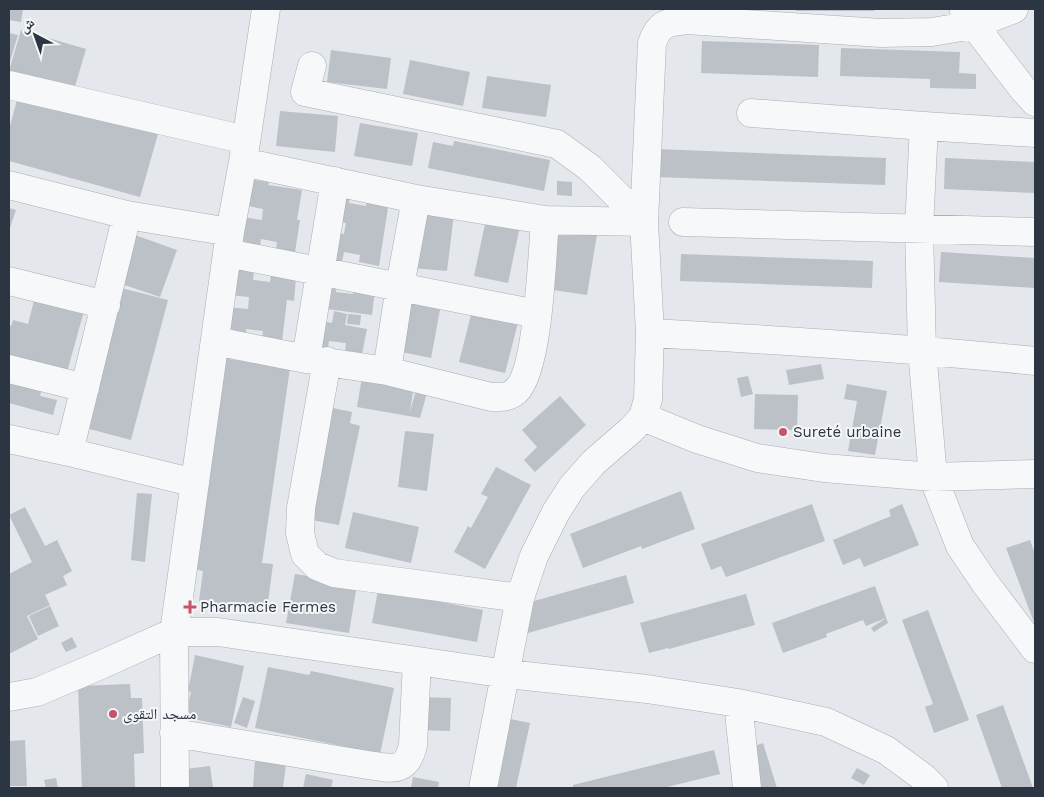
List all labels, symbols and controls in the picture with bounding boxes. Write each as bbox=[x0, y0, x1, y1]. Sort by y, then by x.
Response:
north arrow bbox=[10, 10, 60, 60]
text: ش bbox=[16, 14, 38, 37]
place label: Sureté urbaine bbox=[793, 423, 901, 441]
marker: Sureté urbaine bbox=[777, 426, 789, 438]
place label: Pharmacie Fermes bbox=[200, 598, 336, 616]
marker: Pharmacie Fermes bbox=[184, 601, 196, 613]
place label: مسجد التقوى bbox=[123, 705, 196, 724]
marker: مسجد التقوى bbox=[107, 708, 119, 720]

